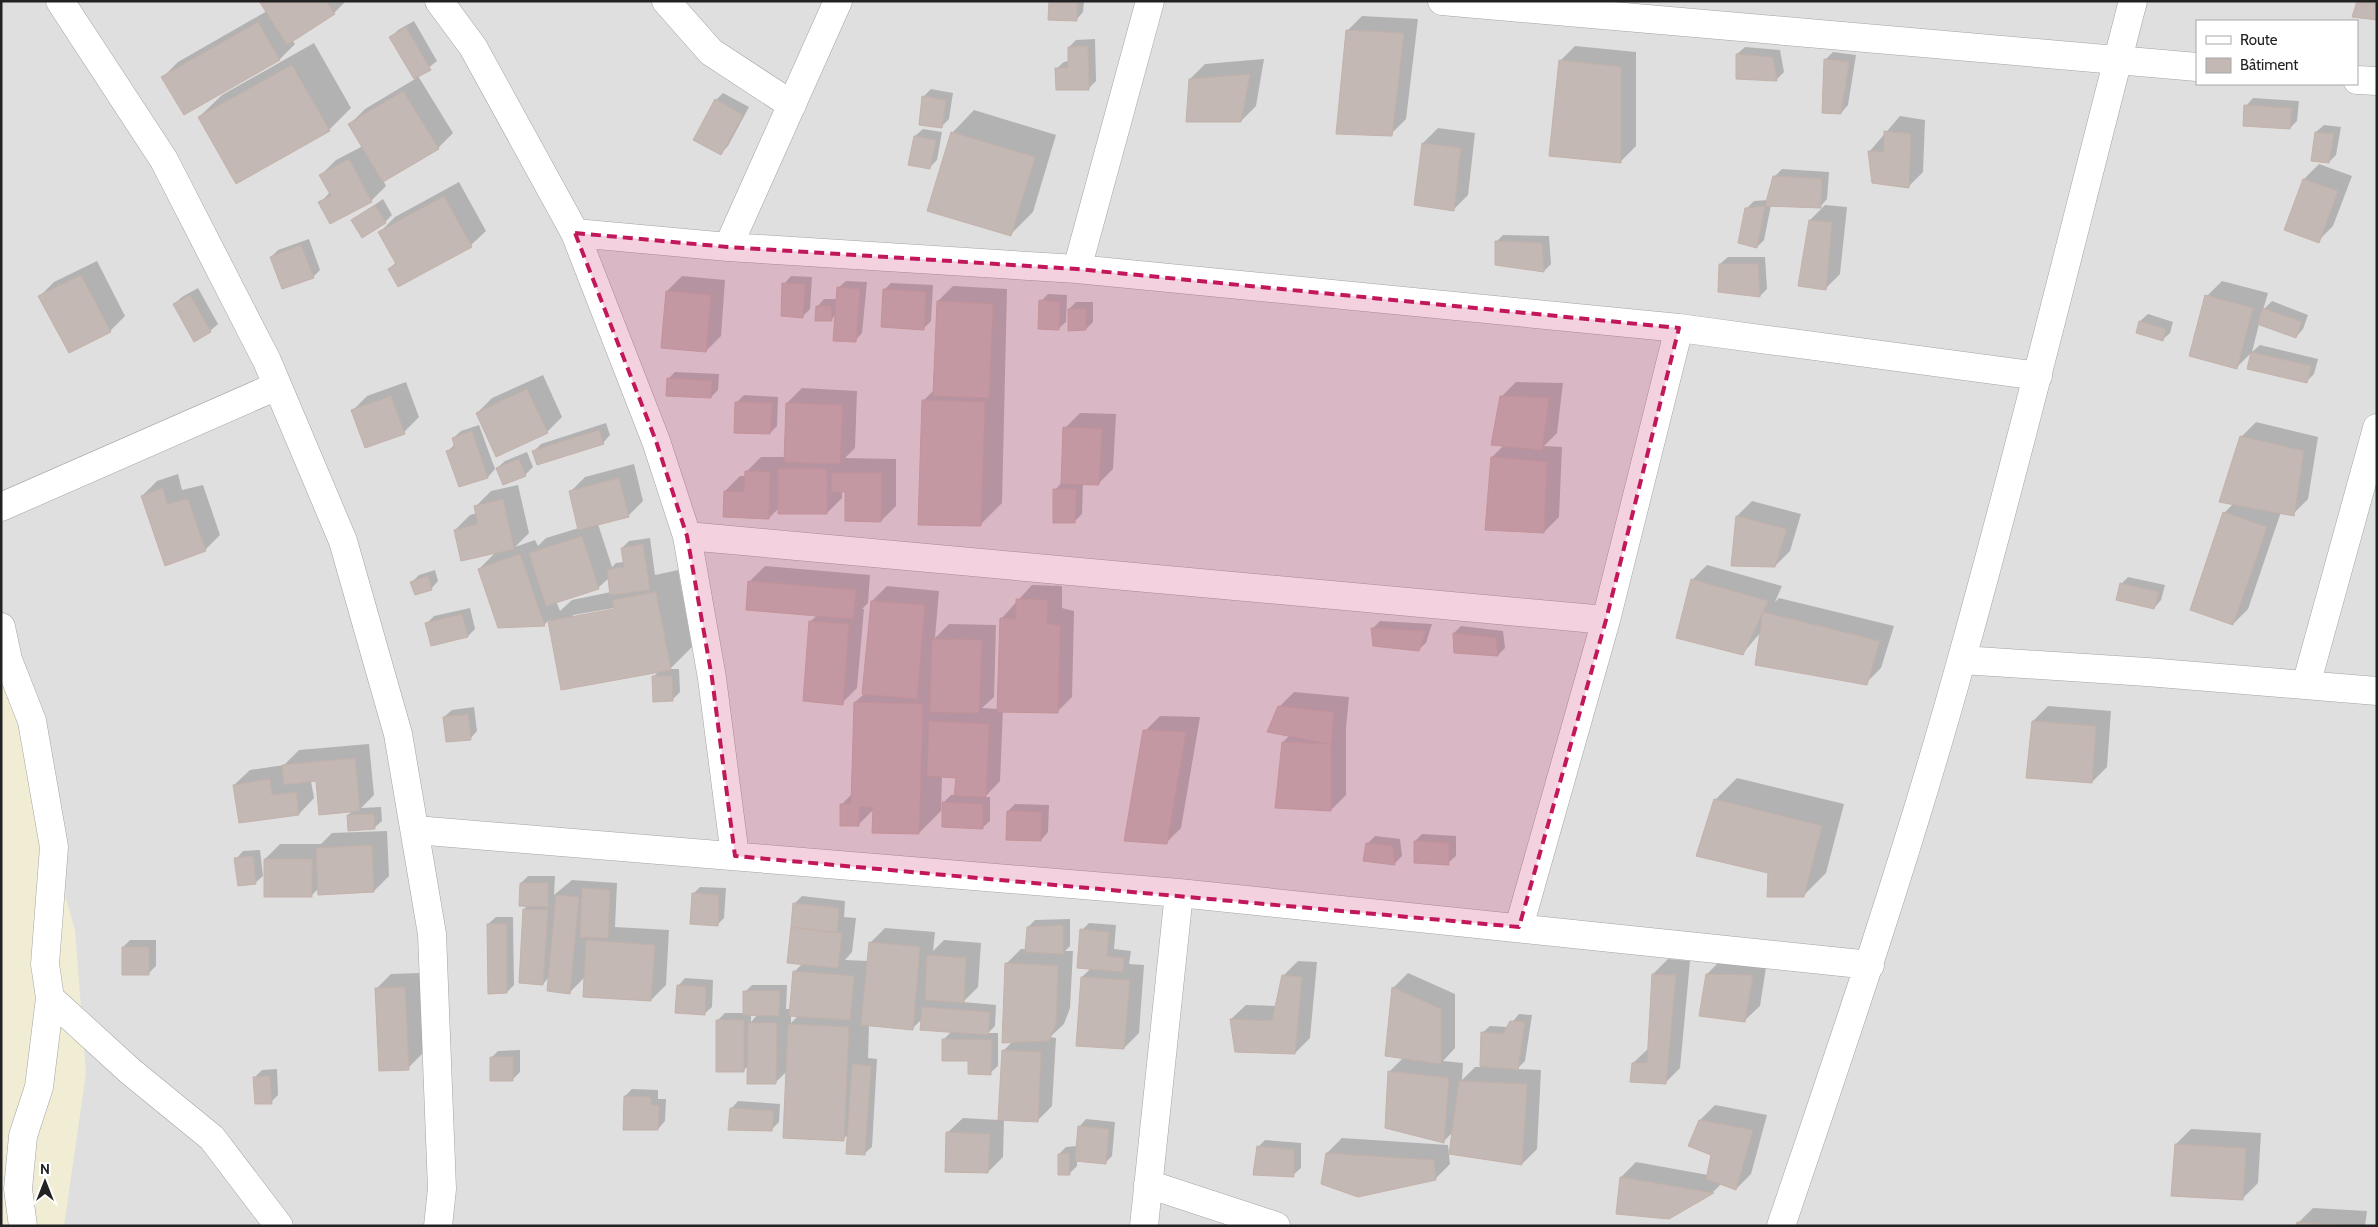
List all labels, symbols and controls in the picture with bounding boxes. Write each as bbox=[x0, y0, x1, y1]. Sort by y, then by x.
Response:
legend bbox=[2196, 20, 2358, 85]
text: Route bbox=[2240, 31, 2278, 49]
text: Bâtiment bbox=[2240, 56, 2298, 74]
north arrow bbox=[20, 1157, 70, 1207]
text: N bbox=[40, 1160, 50, 1178]

